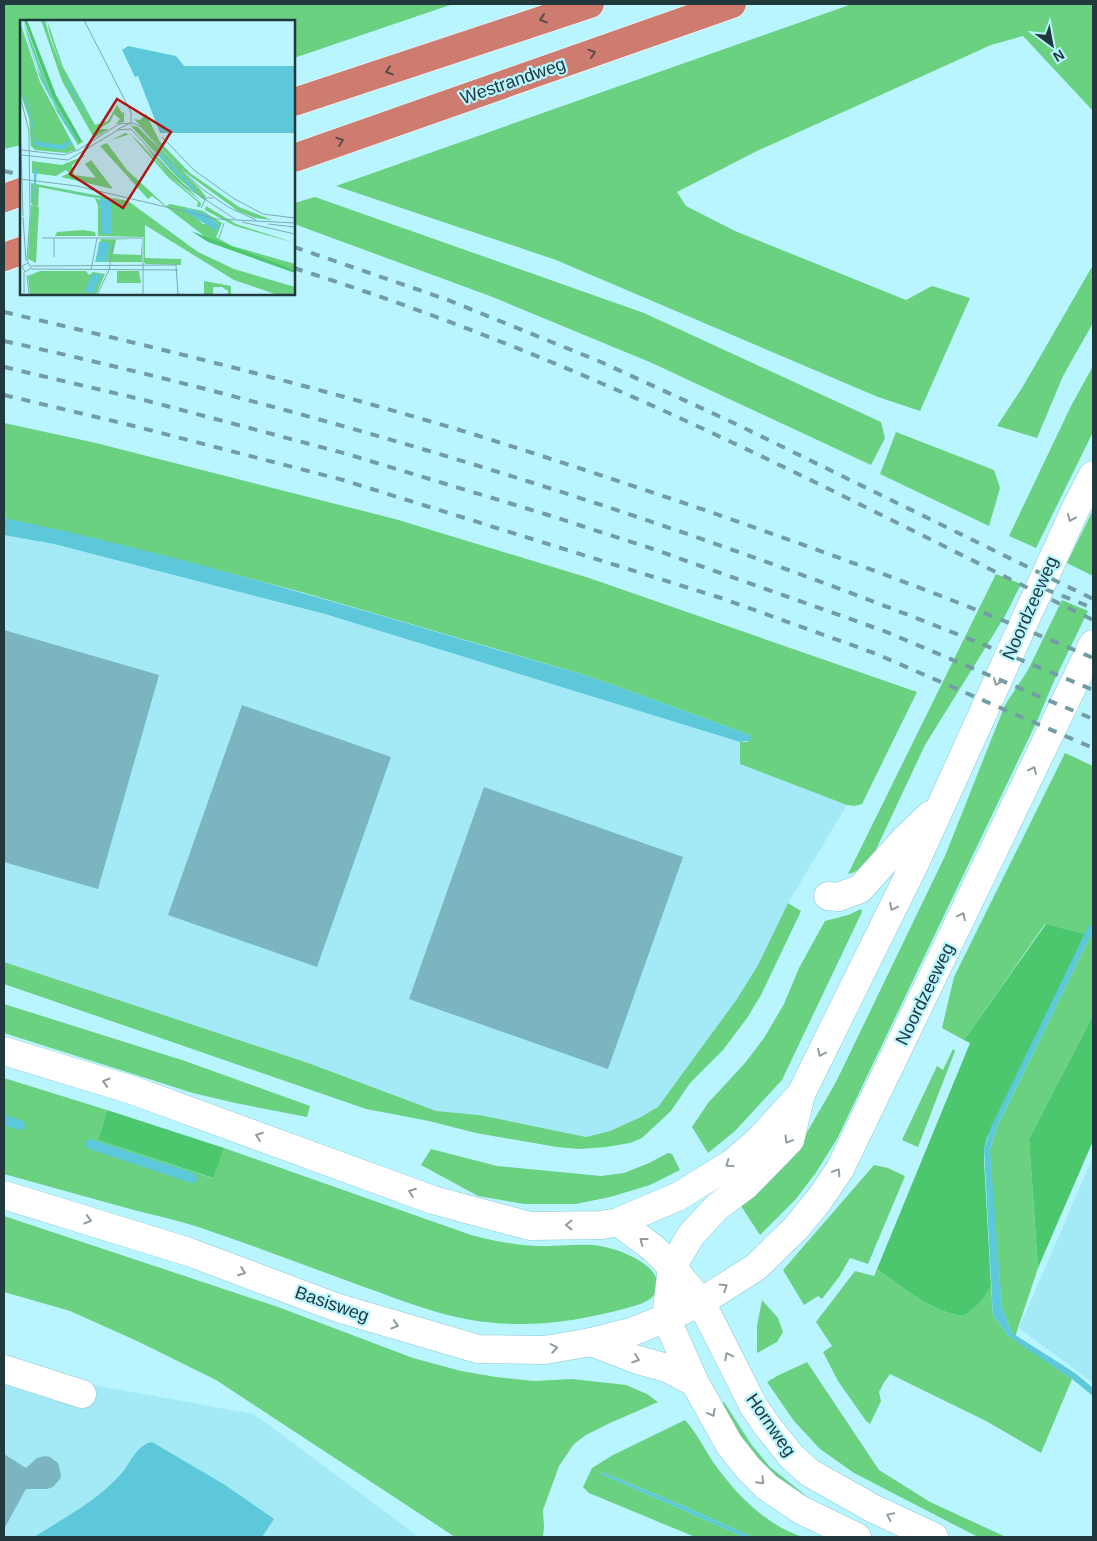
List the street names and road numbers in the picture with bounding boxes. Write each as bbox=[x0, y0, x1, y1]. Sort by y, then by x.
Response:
street label: Westrandweg bbox=[458, 54, 568, 108]
street label: Noordzeeweg bbox=[998, 553, 1062, 663]
street label: Noordzeeweg bbox=[892, 940, 958, 1048]
street label: Basisweg bbox=[292, 1282, 372, 1326]
street label: Hornweg bbox=[742, 1390, 800, 1460]

